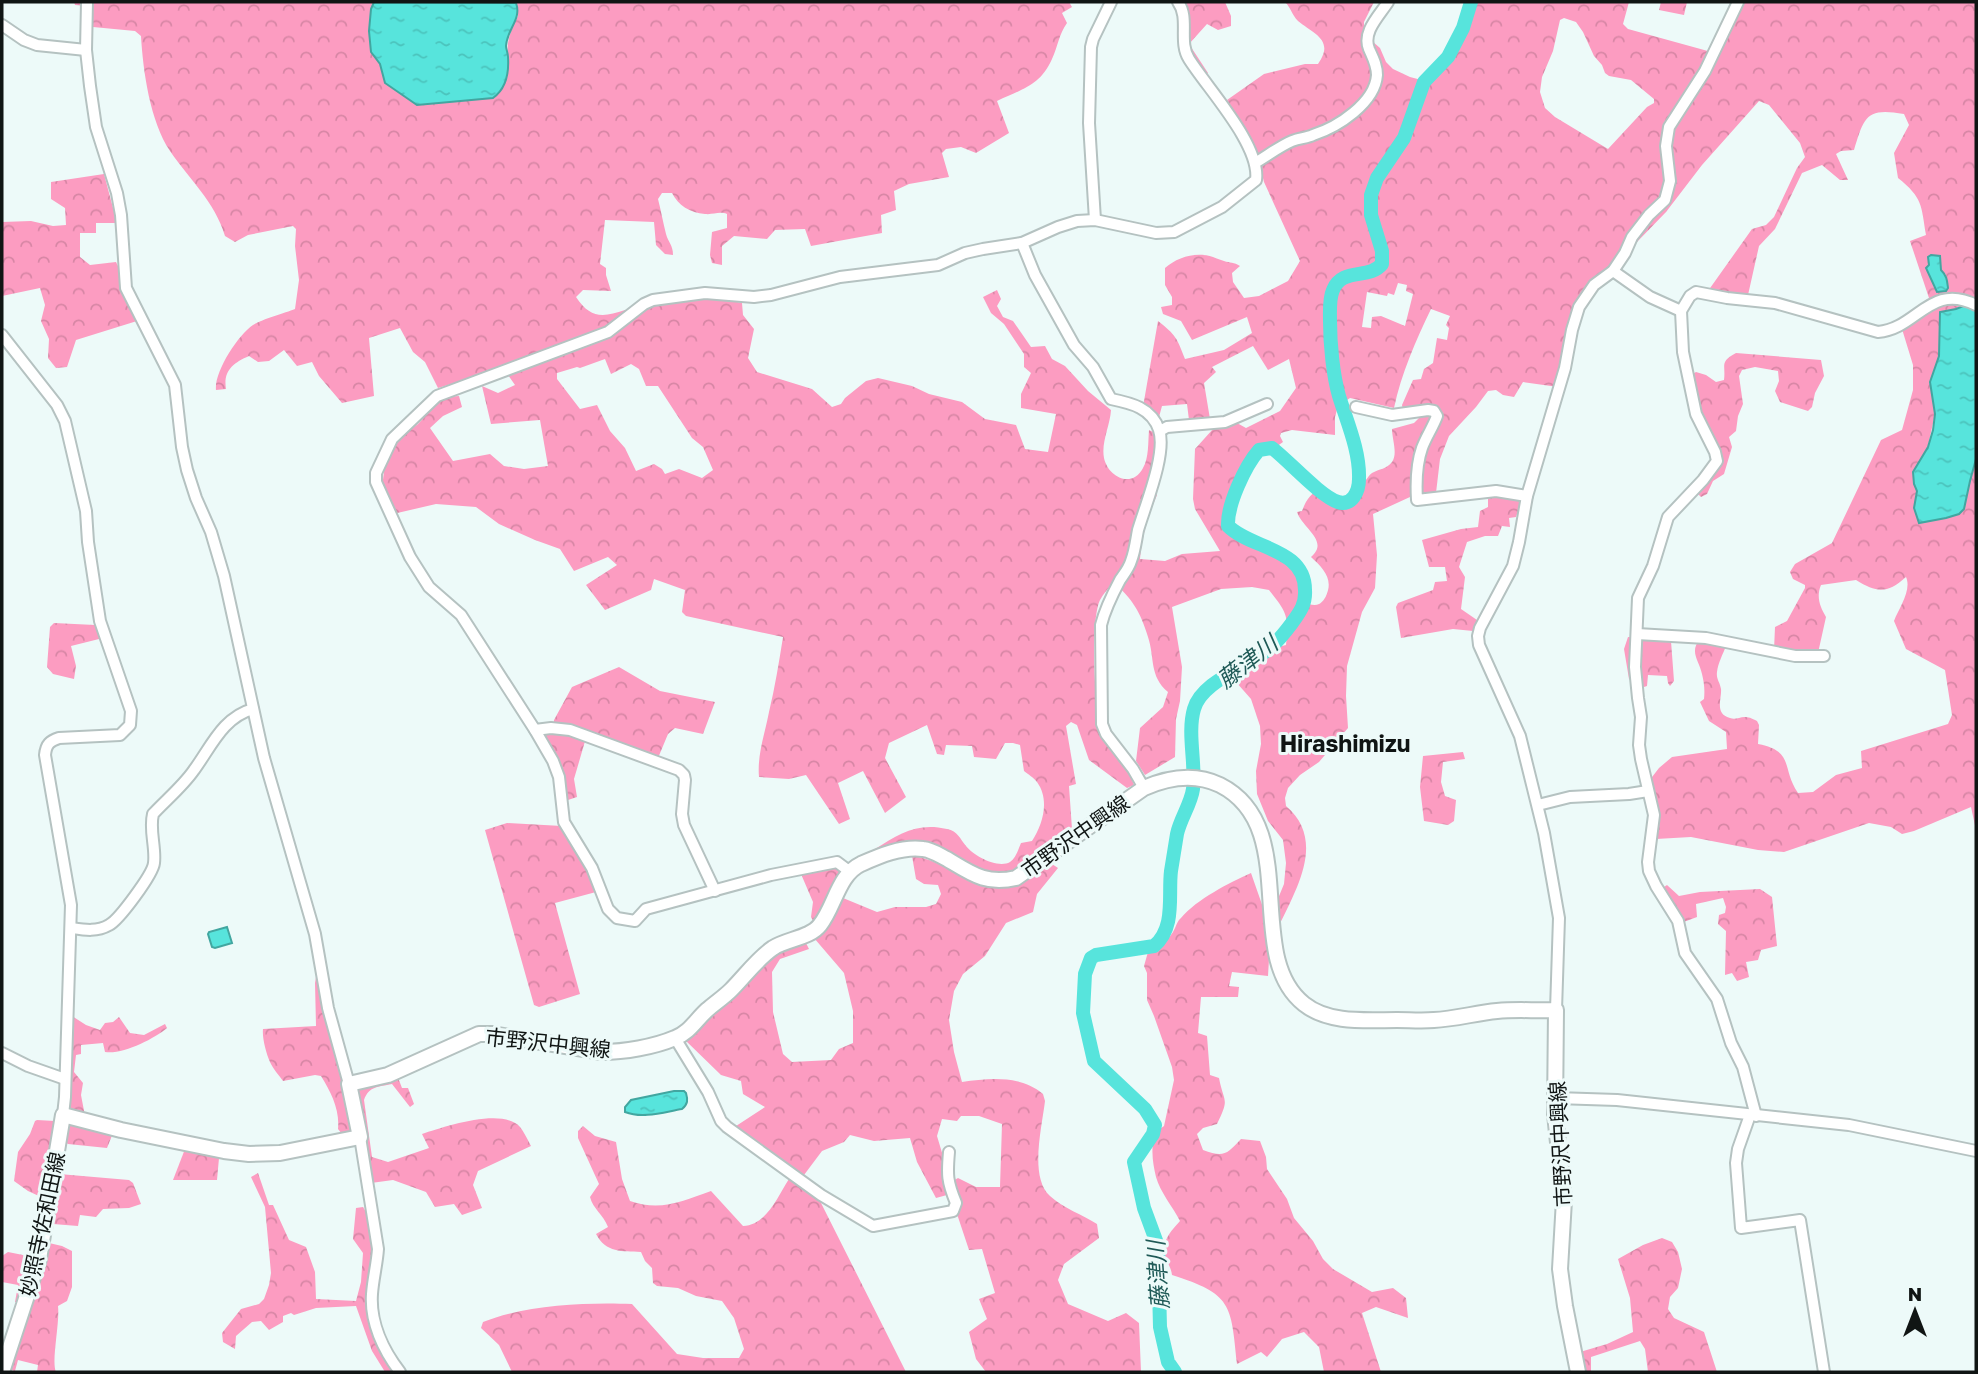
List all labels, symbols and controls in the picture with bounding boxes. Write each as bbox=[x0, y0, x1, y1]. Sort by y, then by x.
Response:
water label: 藤津川 bbox=[1211, 627, 1285, 693]
district label: Hirashimizu bbox=[1280, 729, 1410, 757]
street label: 市野沢中興線 bbox=[1016, 789, 1134, 883]
street label: 市野沢中興線 bbox=[484, 1023, 612, 1063]
street label: 市野沢中興線 bbox=[1544, 1080, 1576, 1208]
street label: 妙照寺佐和田線 bbox=[14, 1149, 70, 1299]
water label: 藤津川 bbox=[1140, 1237, 1173, 1310]
north arrow bbox=[1880, 1276, 1950, 1346]
text: N bbox=[1908, 1282, 1922, 1305]

